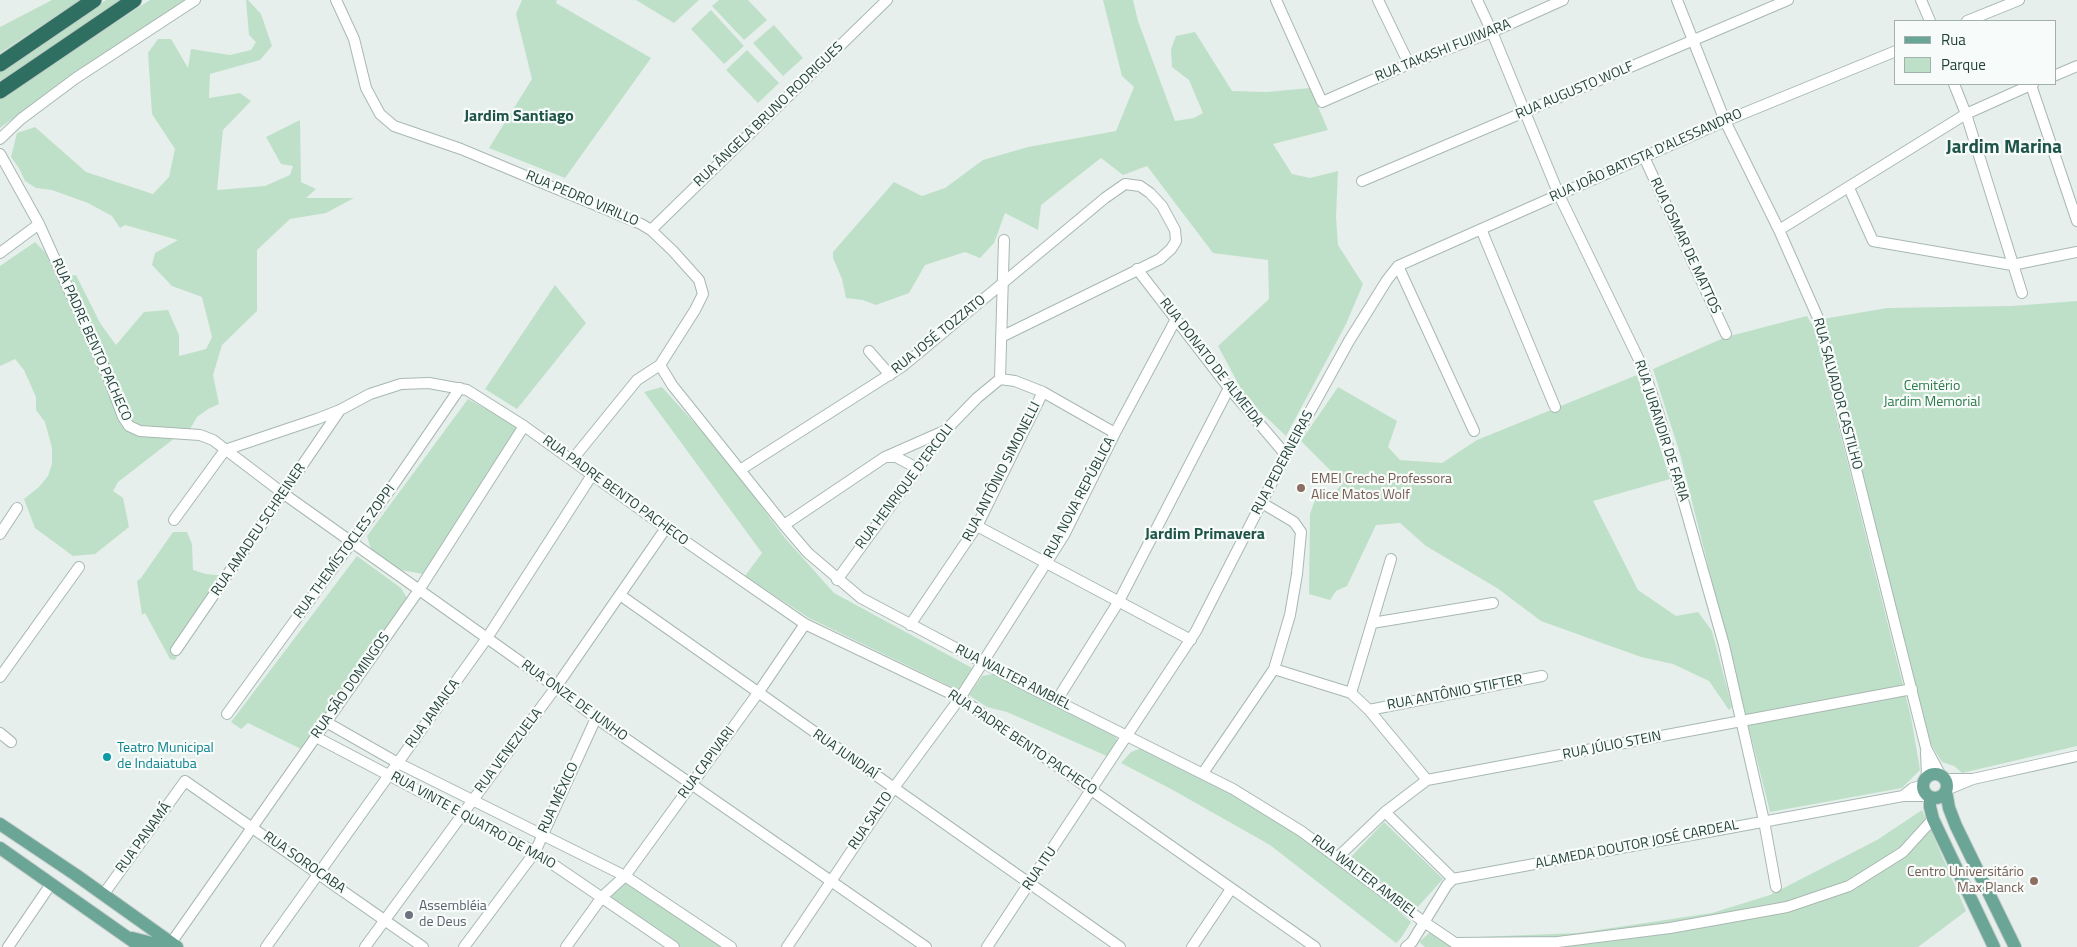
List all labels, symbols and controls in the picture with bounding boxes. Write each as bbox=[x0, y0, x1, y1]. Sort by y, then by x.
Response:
street label: RUA TAKASHI FUJIWARA bbox=[1373, 16, 1513, 86]
legend bbox=[1894, 20, 2057, 85]
text: Rua bbox=[1941, 28, 1966, 51]
street label: RUA ÂNGELA BRUNO RODRIGUES bbox=[691, 39, 847, 191]
text: Parque bbox=[1941, 53, 1986, 76]
street label: RUA AUGUSTO WOLF bbox=[1513, 59, 1637, 123]
street label: RUA JOÃO BATISTA D'ALESSANDRO bbox=[1547, 106, 1745, 206]
district label: Jardim Santiago bbox=[464, 107, 574, 127]
district label: Jardim Marina bbox=[1946, 137, 2062, 159]
street label: RUA PEDRO VIRILLO bbox=[523, 168, 641, 230]
street label: RUA OSMAR DE MATTOS bbox=[1646, 175, 1724, 317]
street label: RUA PADRE BENTO PACHECO bbox=[47, 256, 135, 424]
street label: RUA JOSÉ TOZZATO bbox=[889, 292, 989, 378]
street label: RUA DONATO DE ALMEIDA bbox=[1155, 295, 1267, 431]
street label: RUA SALVADOR CASTILHO bbox=[1809, 316, 1865, 472]
street label: RUA JURANDIR DE FARIA bbox=[1630, 358, 1692, 504]
park label: Cemitério Jardim Memorial bbox=[1884, 379, 1980, 412]
street label: RUA ANTÔNIO SIMONELLI bbox=[959, 399, 1045, 545]
street label: RUA PEDERNEIRAS bbox=[1248, 408, 1318, 518]
street label: RUA HENRIQUE D'ERCOLI bbox=[853, 421, 957, 553]
street label: RUA PADRE BENTO PACHECO bbox=[539, 432, 691, 550]
street label: RUA NOVA REPÚBLICA bbox=[1041, 434, 1119, 562]
street label: RUA AMADEU SCHREINER bbox=[208, 460, 310, 600]
place label: EMEI Creche Professora Alice Matos Wolf bbox=[1311, 472, 1452, 504]
street label: RUA THEMÍSTOCLES ZOPPI bbox=[291, 482, 399, 622]
marker: EMEI Creche Professora Alice Matos Wolf bbox=[1295, 482, 1307, 494]
district label: Jardim Primavera bbox=[1145, 525, 1265, 545]
street label: RUA SÃO DOMINGOS bbox=[308, 630, 394, 742]
street label: RUA WALTER AMBIEL bbox=[952, 641, 1074, 715]
street label: RUA ONZE DE JUNHO bbox=[518, 657, 630, 745]
street label: RUA ANTÔNIO STIFTER bbox=[1386, 672, 1524, 714]
street label: RUA JAMAICA bbox=[402, 676, 464, 752]
street label: RUA PADRE BENTO PACHECO bbox=[944, 687, 1100, 799]
street label: RUA VENEZUELA bbox=[472, 705, 546, 797]
street label: RUA CAPIVARI bbox=[675, 724, 739, 802]
street label: RUA JUNDIAÍ bbox=[809, 726, 881, 784]
street label: RUA JÚLIO STEIN bbox=[1561, 728, 1663, 764]
place label: Teatro Municipal de Indaiatuba bbox=[117, 741, 214, 774]
marker: Teatro Municipal de Indaiatuba bbox=[101, 751, 113, 763]
street label: RUA MÉXICO bbox=[535, 760, 583, 836]
street label: RUA VINTE E QUATRO DE MAIO bbox=[388, 769, 558, 873]
street label: RUA SALTO bbox=[845, 789, 897, 853]
street label: RUA PANAMÁ bbox=[113, 799, 175, 877]
street label: ALAMEDA DOUTOR JOSÉ CARDEAL bbox=[1534, 817, 1740, 873]
street label: RUA SOROCABA bbox=[260, 828, 348, 898]
street label: RUA WALTER AMBIEL bbox=[1308, 832, 1420, 922]
street label: RUA ITU bbox=[1019, 844, 1061, 894]
place label: Centro Universitário Max Planck bbox=[1907, 865, 2024, 898]
marker: Centro Universitário Max Planck bbox=[2028, 875, 2040, 887]
place label: Assembléia de Deus bbox=[419, 899, 487, 932]
marker: Assembléia de Deus bbox=[403, 909, 415, 921]

